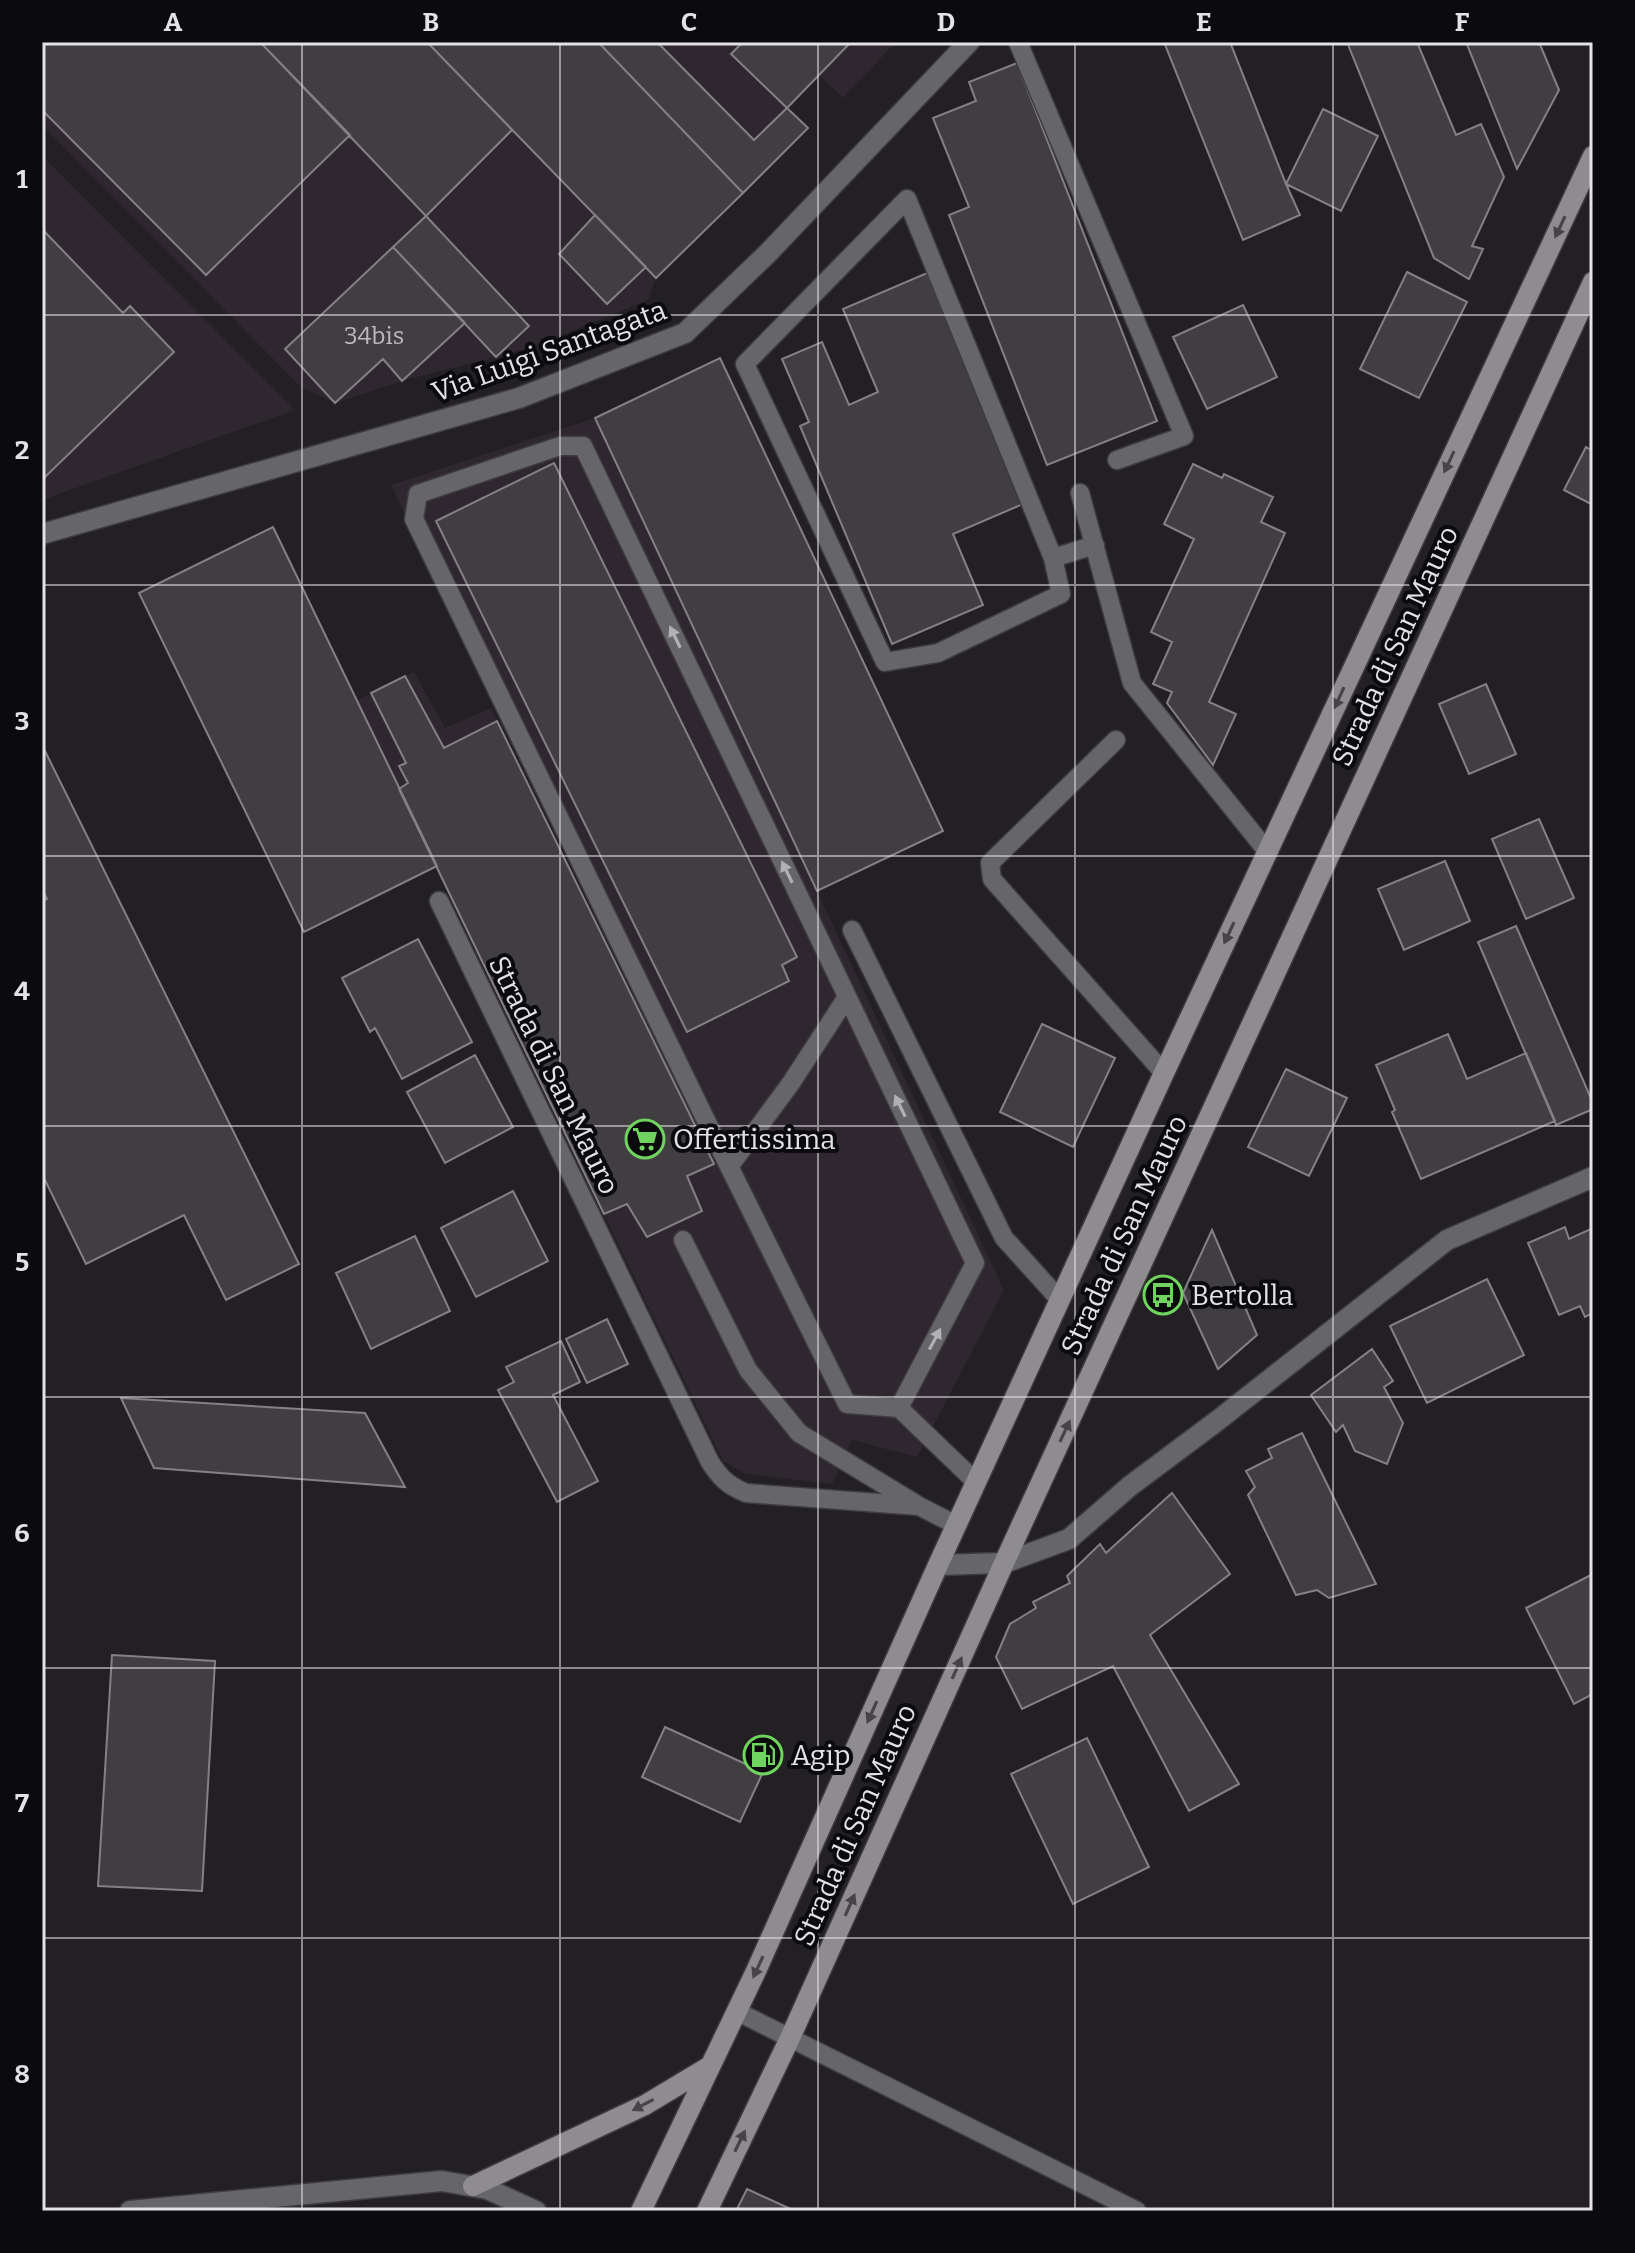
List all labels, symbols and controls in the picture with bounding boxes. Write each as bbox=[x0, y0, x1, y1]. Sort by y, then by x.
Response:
text: A bbox=[164, 7, 183, 38]
text: B bbox=[423, 7, 439, 38]
text: C bbox=[681, 7, 697, 38]
text: D bbox=[937, 7, 955, 38]
text: E bbox=[1196, 7, 1212, 38]
text: F bbox=[1455, 7, 1470, 38]
text: 1 bbox=[16, 164, 28, 195]
one-way arrow bbox=[1553, 215, 1567, 239]
street label: Via Luigi Santagata bbox=[427, 293, 671, 409]
house number: 34bis bbox=[344, 322, 404, 350]
text: 2 bbox=[15, 435, 29, 466]
one-way arrow bbox=[1443, 451, 1456, 474]
street label: Strada di San Mauro bbox=[1325, 521, 1465, 771]
one-way arrow bbox=[668, 626, 682, 649]
one-way arrow bbox=[1332, 686, 1346, 710]
text: 3 bbox=[15, 706, 29, 737]
one-way arrow bbox=[780, 860, 794, 883]
one-way arrow bbox=[1222, 922, 1236, 945]
street label: Strada di San Mauro bbox=[482, 951, 626, 1199]
text: 4 bbox=[14, 976, 30, 1007]
one-way arrow bbox=[893, 1095, 907, 1118]
street label: Strada di San Mauro bbox=[1054, 1110, 1194, 1360]
supermarket icon: Offertissima bbox=[624, 1118, 666, 1160]
place label: Offertissima bbox=[673, 1123, 835, 1156]
text: 5 bbox=[15, 1247, 29, 1278]
bus stop icon: Bertolla bbox=[1142, 1274, 1184, 1316]
place label: Bertolla bbox=[1191, 1279, 1293, 1312]
one-way arrow bbox=[929, 1328, 942, 1351]
one-way arrow bbox=[1058, 1420, 1072, 1443]
text: 6 bbox=[14, 1518, 30, 1549]
one-way arrow bbox=[950, 1656, 964, 1680]
street label: Strada di San Mauro bbox=[787, 1699, 923, 1951]
one-way arrow bbox=[865, 1701, 878, 1724]
fuel station icon: Agip bbox=[742, 1734, 784, 1776]
place label: Agip bbox=[791, 1739, 850, 1772]
text: 7 bbox=[15, 1788, 29, 1819]
one-way arrow bbox=[843, 1893, 856, 1916]
one-way arrow bbox=[751, 1955, 764, 1979]
text: 8 bbox=[14, 2059, 30, 2090]
one-way arrow bbox=[631, 2099, 654, 2112]
one-way arrow bbox=[733, 2129, 747, 2152]

